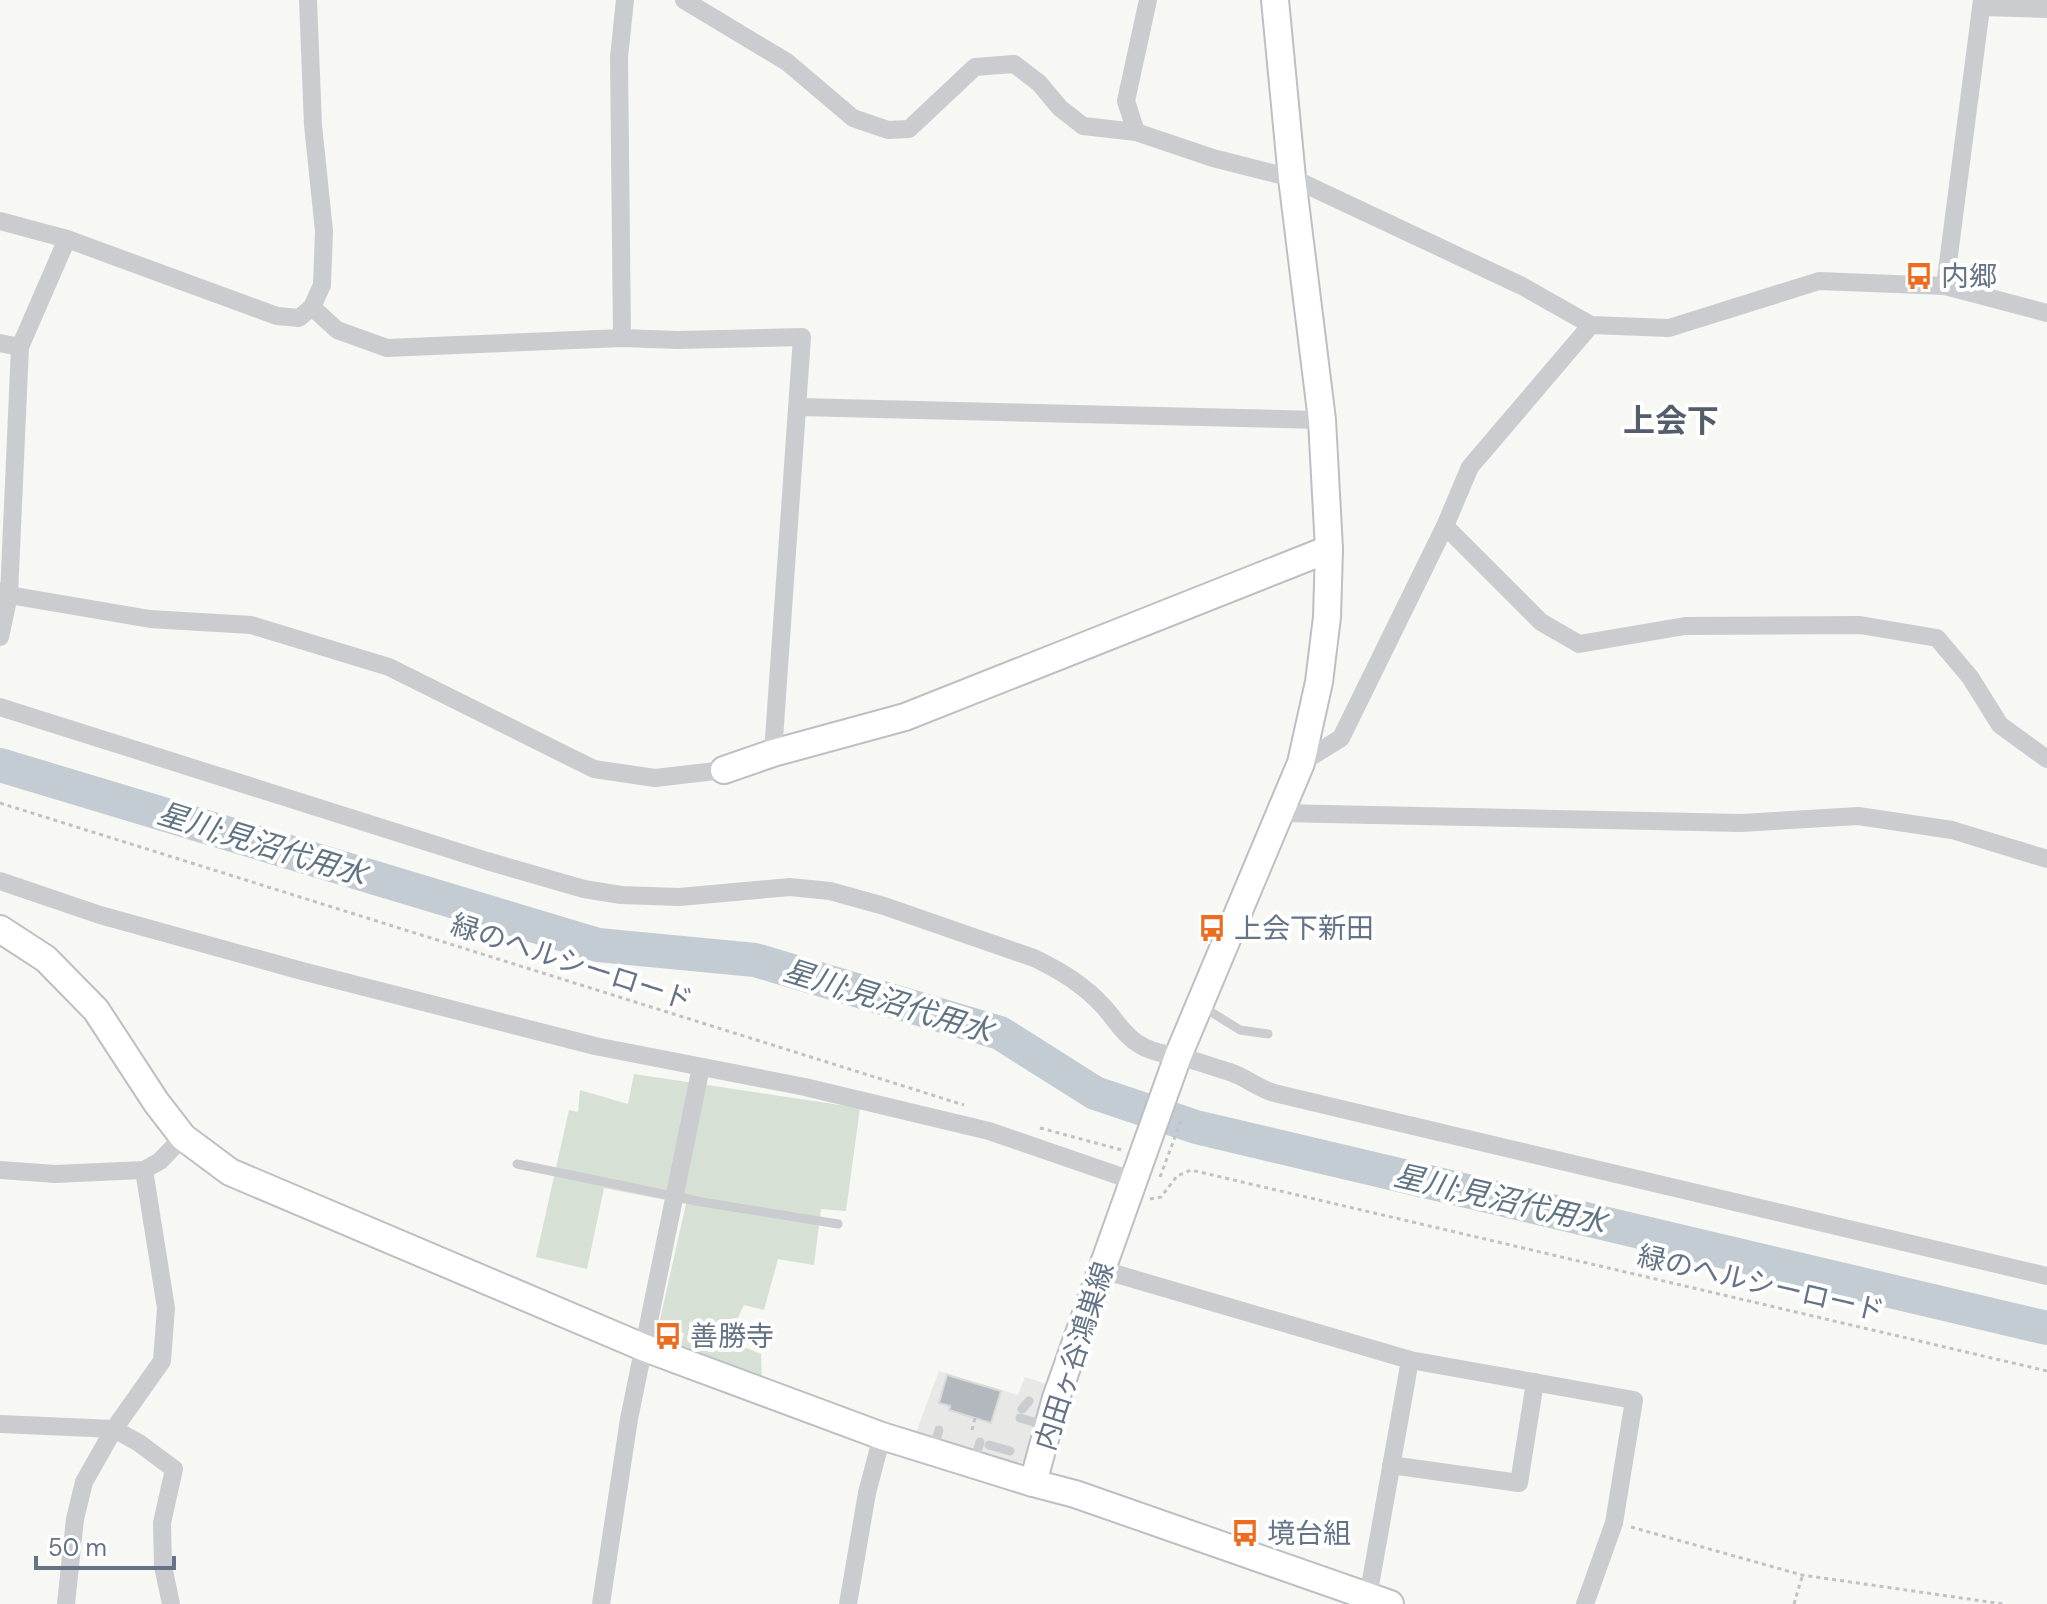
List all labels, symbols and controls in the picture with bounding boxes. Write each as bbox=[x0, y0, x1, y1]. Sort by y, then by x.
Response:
place label: 内郷 bbox=[1941, 258, 1997, 295]
bus stop icon: 内郷 bbox=[1904, 261, 1934, 291]
district label: 上会下 bbox=[1623, 400, 1719, 442]
water label: 星川;見沼代用水 bbox=[153, 793, 374, 895]
street label: 緑のヘルシーロード bbox=[446, 906, 697, 1019]
place label: 上会下新田 bbox=[1234, 910, 1374, 947]
bus stop icon: 上会下新田 bbox=[1197, 913, 1227, 943]
water label: 星川;見沼代用水 bbox=[779, 950, 1000, 1052]
water label: 星川;見沼代用水 bbox=[1390, 1155, 1613, 1243]
street label: 緑のヘルシーロード bbox=[1634, 1237, 1888, 1330]
street label: 内田ヶ谷鴻巣線 bbox=[1027, 1257, 1122, 1455]
place label: 善勝寺 bbox=[690, 1318, 774, 1355]
bus stop icon: 善勝寺 bbox=[653, 1321, 683, 1351]
place label: 境台組 bbox=[1267, 1515, 1351, 1552]
bus stop icon: 境台組 bbox=[1230, 1518, 1260, 1548]
scale bar bbox=[36, 1520, 174, 1570]
text: 50 m bbox=[48, 1532, 107, 1563]

